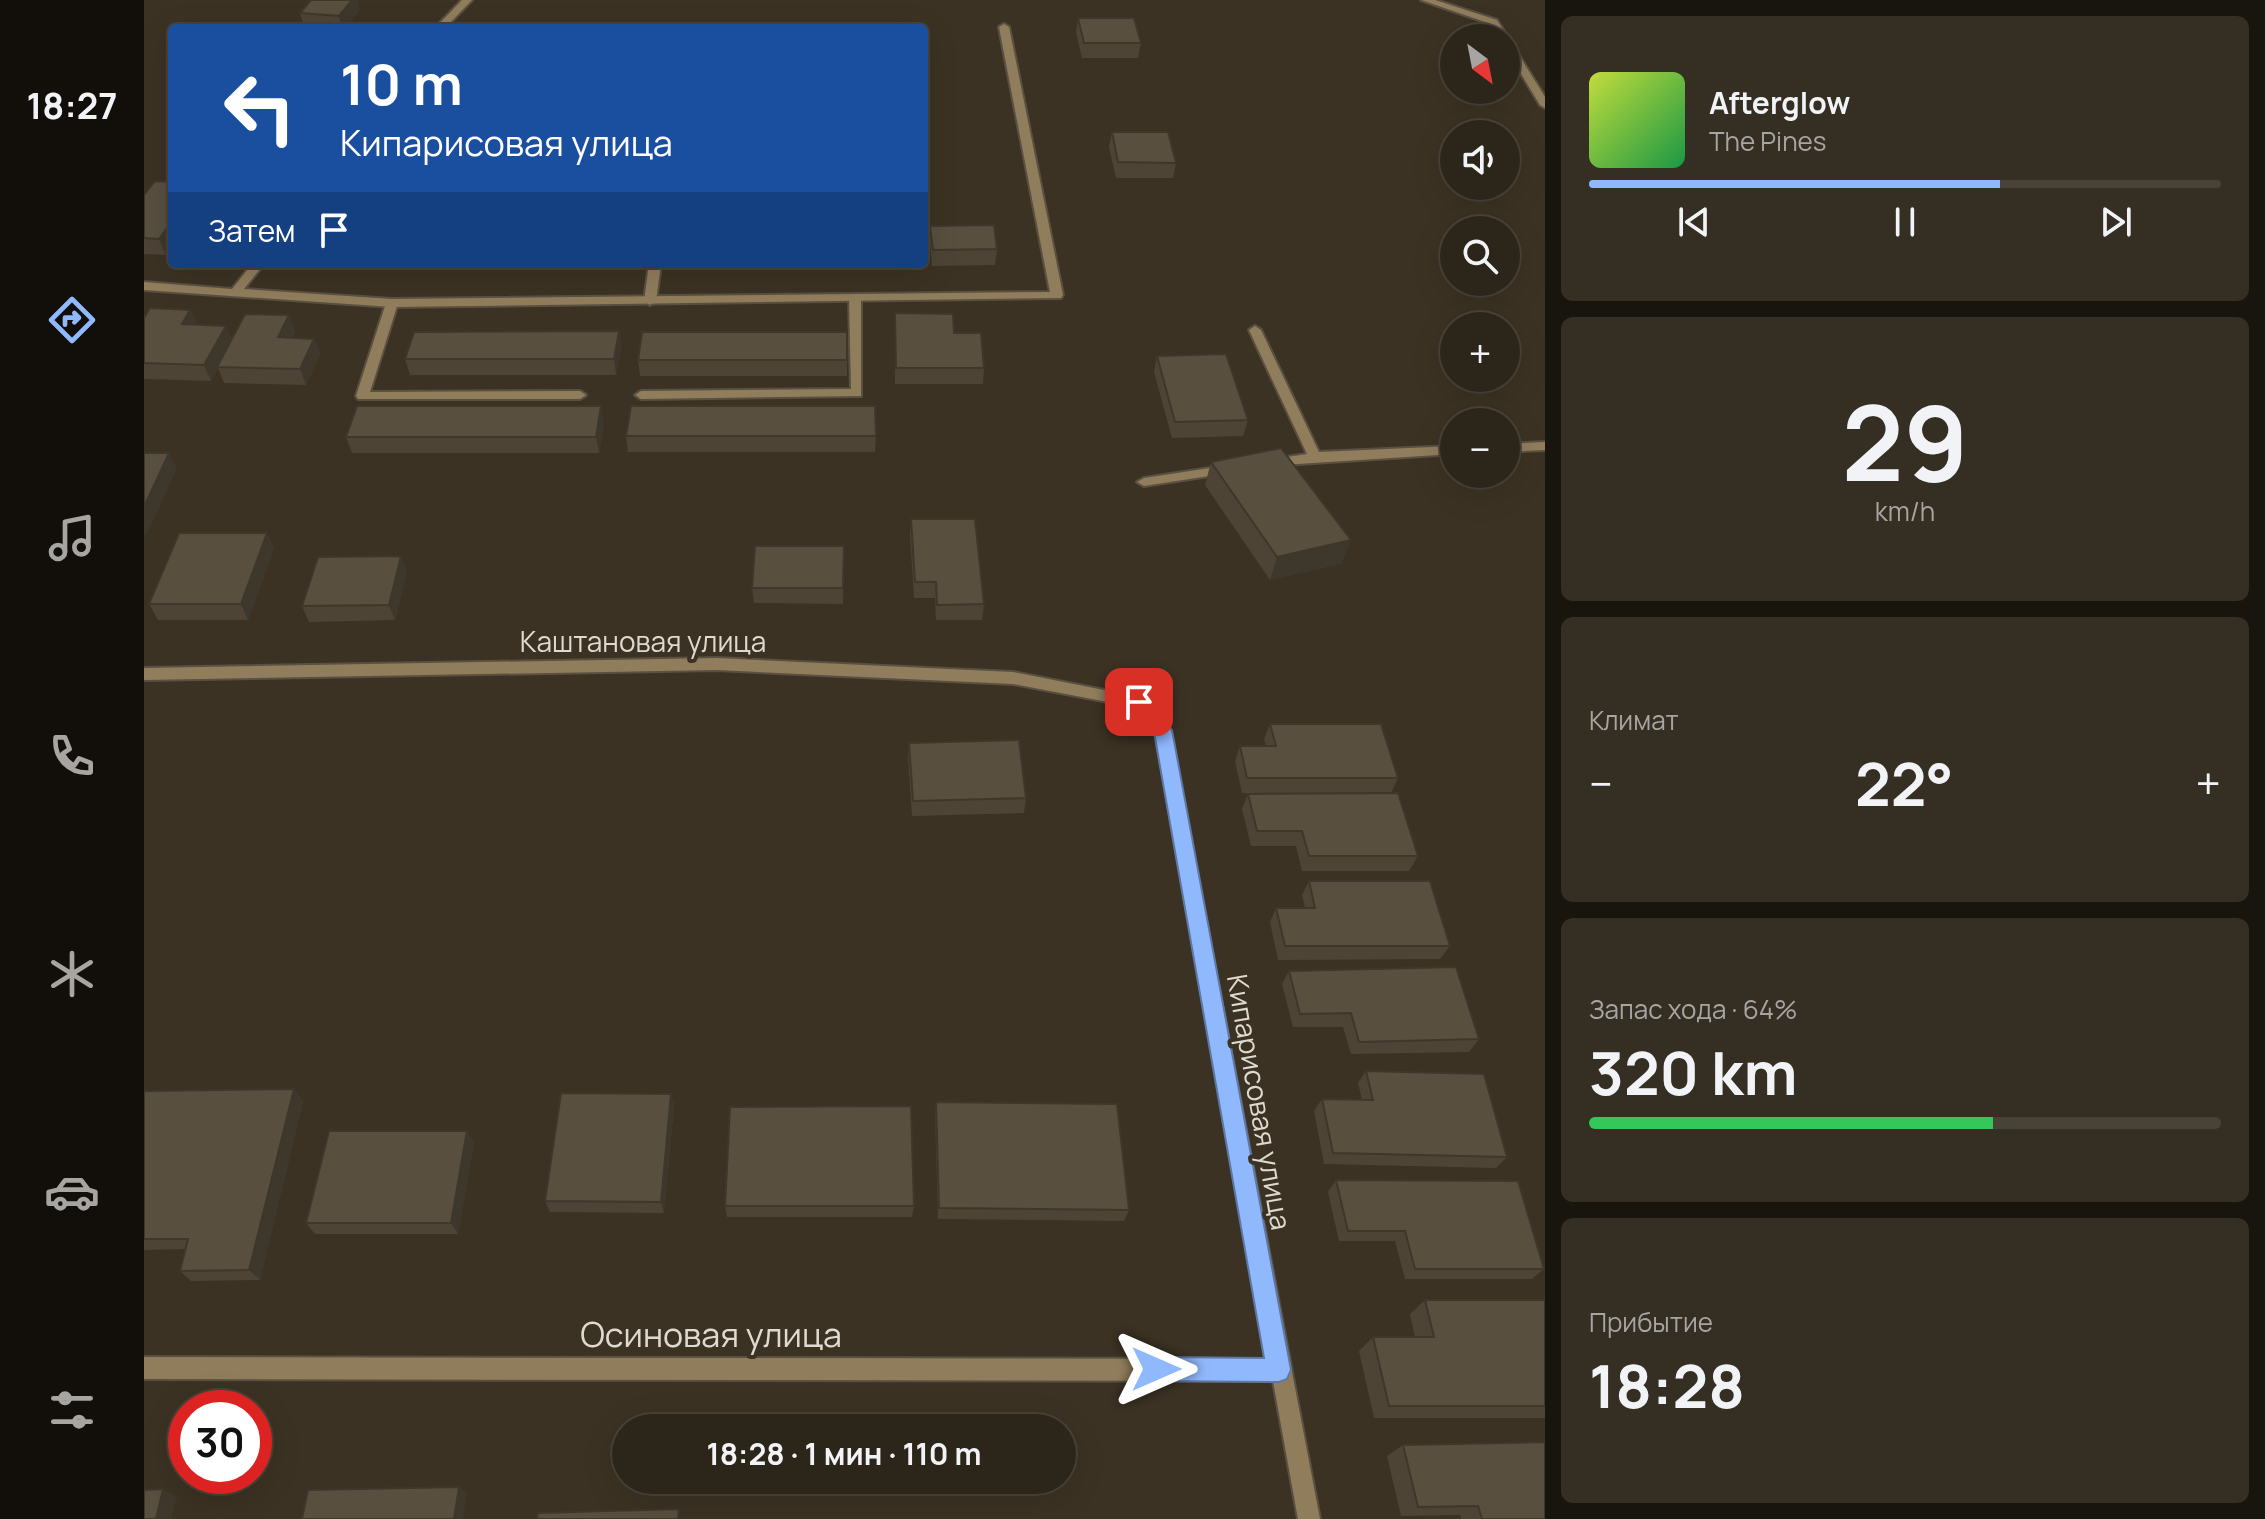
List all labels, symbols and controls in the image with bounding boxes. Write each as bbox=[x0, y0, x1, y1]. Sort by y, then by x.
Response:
north arrow bbox=[1440, 24, 1520, 104]
map controls bbox=[1440, 24, 1520, 488]
text: 10 m bbox=[340, 45, 463, 122]
icon: left bbox=[208, 56, 312, 160]
text: 18:27 bbox=[27, 81, 117, 130]
text: Afterglow bbox=[1709, 82, 1850, 123]
text: Кипарисовая улица bbox=[340, 118, 673, 167]
button: sound bbox=[1440, 120, 1520, 200]
text: The Pines bbox=[1709, 123, 1826, 159]
icon: previous bbox=[1672, 200, 1716, 244]
icon: pause bbox=[1883, 200, 1927, 244]
icon: next bbox=[2094, 200, 2138, 244]
icon: arrive bbox=[312, 208, 356, 252]
text: Затем bbox=[208, 210, 296, 251]
button: search bbox=[1440, 216, 1520, 296]
icon: directions bbox=[44, 292, 100, 348]
button: + bbox=[1440, 312, 1520, 392]
text: 29 bbox=[1842, 370, 1968, 512]
button: − bbox=[1440, 408, 1520, 488]
text: km/h bbox=[1875, 493, 1935, 529]
icon: music bbox=[44, 510, 100, 566]
street label: Каштановая улица bbox=[520, 622, 766, 660]
pin bbox=[1105, 668, 1173, 736]
icon: arrive bbox=[1117, 680, 1161, 724]
text: Климат bbox=[1589, 702, 1679, 738]
icon: phone bbox=[44, 728, 100, 784]
text: 22° bbox=[1855, 742, 1953, 824]
text: − bbox=[1589, 753, 1613, 813]
text: + bbox=[2196, 753, 2221, 813]
icon: climate bbox=[44, 946, 100, 1002]
street label: Кипарисовая улица bbox=[1219, 971, 1301, 1233]
text: Запас хода · 64% bbox=[1589, 991, 1798, 1027]
text: 320 km bbox=[1589, 1031, 1797, 1113]
icon: car bbox=[44, 1164, 100, 1220]
text: Прибытие bbox=[1589, 1304, 1713, 1340]
street label: Осиновая улица bbox=[580, 1311, 842, 1357]
position arrow bbox=[1114, 1327, 1198, 1411]
text: 18:28 bbox=[1589, 1344, 1745, 1426]
icon: filters bbox=[44, 1382, 100, 1438]
speed limit sign: 30 bbox=[168, 1390, 272, 1494]
text: 18:28 · 1 мин · 110 m bbox=[707, 1433, 981, 1474]

